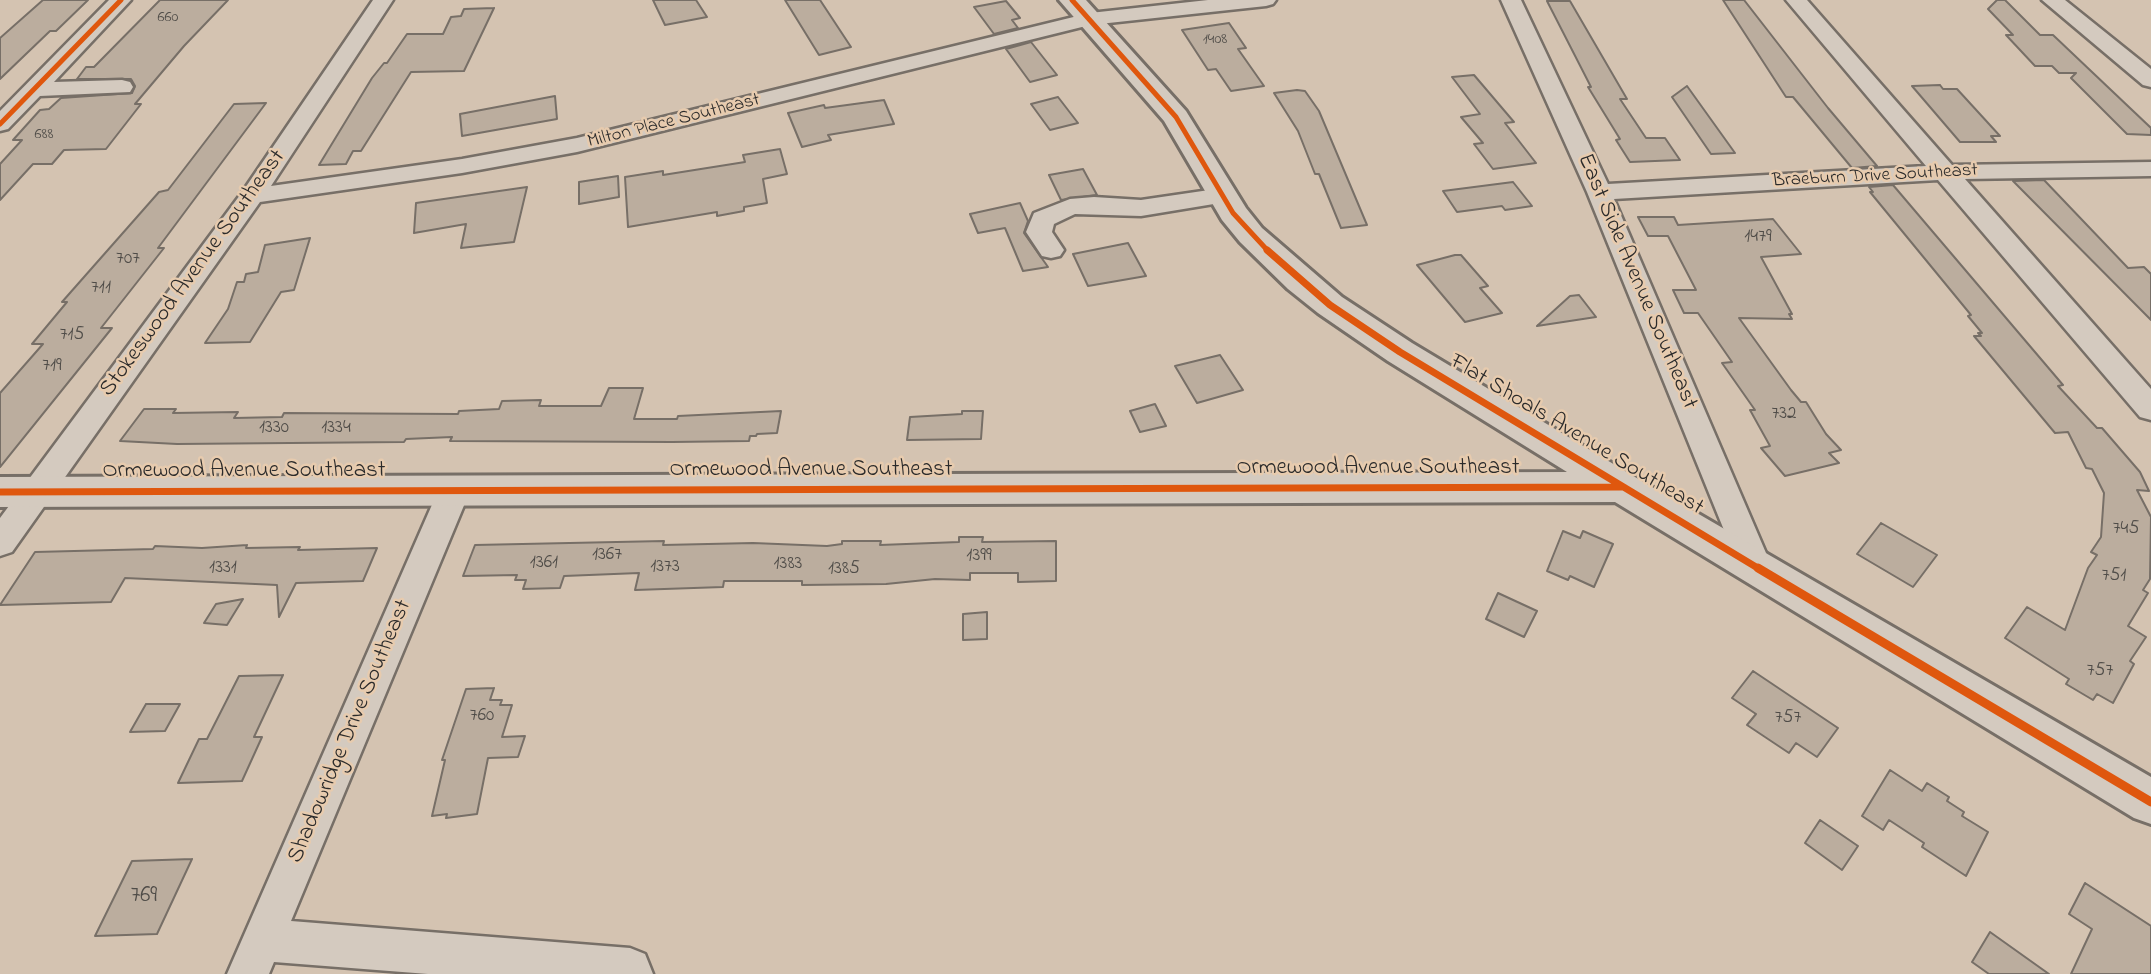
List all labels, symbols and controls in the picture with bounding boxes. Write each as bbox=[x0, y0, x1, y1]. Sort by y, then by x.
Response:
house number: 660 bbox=[158, 8, 178, 28]
house number: 1408 bbox=[1203, 30, 1227, 50]
street label: Milton Place Southeast bbox=[586, 90, 762, 154]
house number: 688 bbox=[34, 125, 54, 145]
street label: Stokeswood Avenue Southeast bbox=[95, 145, 293, 403]
street label: East Side Avenue Southeast bbox=[1570, 150, 1702, 414]
street label: Braeburn Drive Southeast bbox=[1772, 160, 1978, 194]
house number: 1479 bbox=[1744, 227, 1772, 249]
house number: 707 bbox=[116, 249, 140, 271]
house number: 711 bbox=[91, 278, 111, 300]
house number: 715 bbox=[60, 325, 84, 347]
street label: Flat Shoals Avenue Southeast bbox=[1444, 349, 1708, 523]
house number: 719 bbox=[42, 356, 62, 378]
house number: 732 bbox=[1771, 404, 1797, 426]
house number: 1330 bbox=[259, 418, 289, 440]
house number: 1334 bbox=[321, 418, 351, 440]
street label: Ormewood Avenue Southeast bbox=[1237, 455, 1519, 483]
street label: Ormewood Avenue Southeast bbox=[670, 457, 952, 485]
street label: Ormewood Avenue Southeast bbox=[103, 458, 385, 486]
house number: 745 bbox=[2113, 519, 2139, 541]
house number: 1367 bbox=[592, 545, 622, 567]
house number: 1399 bbox=[966, 546, 992, 568]
house number: 1361 bbox=[530, 553, 558, 575]
house number: 1383 bbox=[774, 554, 802, 576]
house number: 1373 bbox=[650, 557, 680, 579]
house number: 1331 bbox=[209, 558, 237, 580]
house number: 1385 bbox=[828, 559, 860, 581]
house number: 751 bbox=[2102, 566, 2126, 588]
street label: Shadowridge Drive Southeast bbox=[283, 596, 419, 868]
house number: 757 bbox=[2087, 661, 2113, 683]
house number: 760 bbox=[470, 706, 494, 728]
house number: 757 bbox=[1775, 708, 1801, 730]
house number: 769 bbox=[131, 883, 157, 911]

